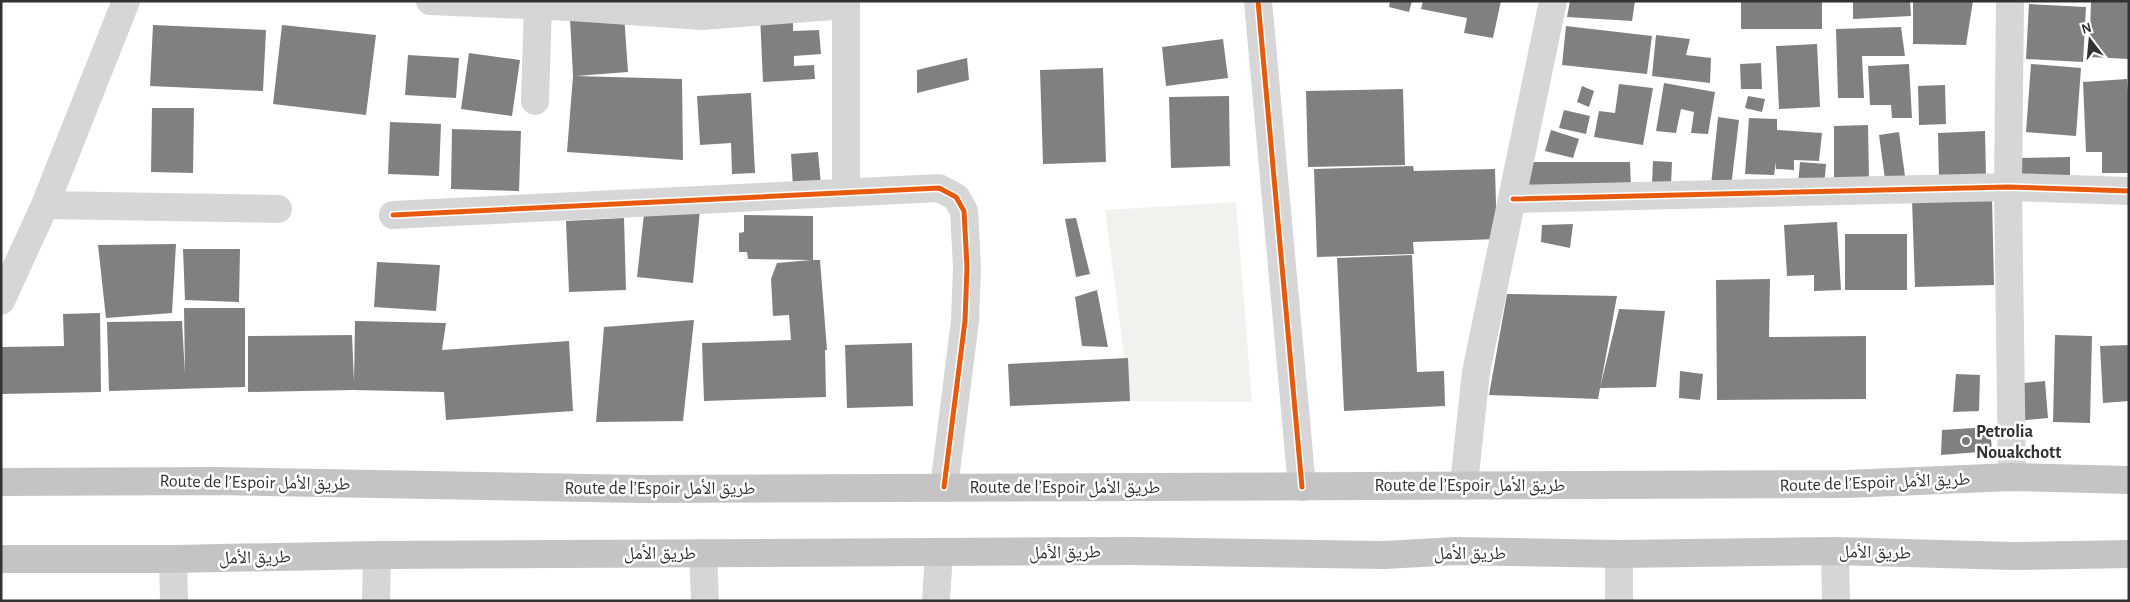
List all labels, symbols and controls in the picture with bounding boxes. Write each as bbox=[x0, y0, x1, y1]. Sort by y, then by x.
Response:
north arrow bbox=[2065, 15, 2115, 65]
text: N bbox=[2080, 20, 2093, 37]
place label: Petrolia Nouakchott bbox=[1976, 423, 2061, 462]
marker: Petrolia Nouakchott bbox=[1960, 435, 1972, 447]
street label: Route de l’Espoir طريق الأمل bbox=[1779, 470, 1971, 496]
street label: Route de l’Espoir طريق الأمل bbox=[159, 472, 351, 495]
street label: Route de l’Espoir طريق الأمل bbox=[1375, 476, 1565, 496]
street label: Route de l’Espoir طريق الأمل bbox=[970, 478, 1160, 498]
street label: Route de l’Espoir طريق الأمل bbox=[565, 479, 755, 499]
street label: طريق الأمل bbox=[1029, 543, 1101, 564]
street label: طريق الأمل bbox=[1839, 543, 1911, 564]
street label: طريق الأمل bbox=[624, 544, 696, 564]
street label: طريق الأمل bbox=[1434, 544, 1506, 564]
street label: طريق الأمل bbox=[219, 548, 291, 569]

